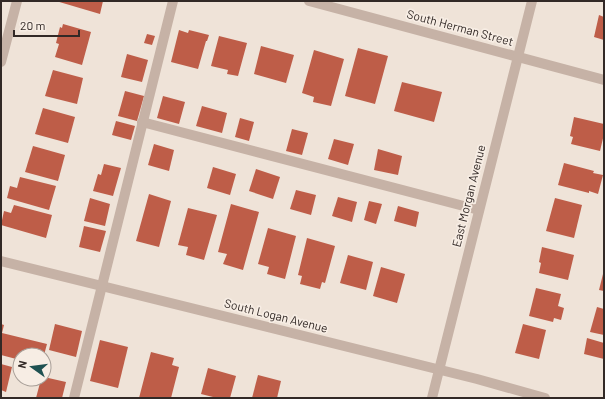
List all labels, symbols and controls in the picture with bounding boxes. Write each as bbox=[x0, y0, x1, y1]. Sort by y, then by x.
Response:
street label: South Herman Street bbox=[406, 6, 515, 48]
scale bar bbox=[14, 12, 79, 38]
text: 20 m bbox=[20, 18, 46, 32]
street label: East Morgan Avenue bbox=[449, 143, 488, 248]
street label: South Logan Avenue bbox=[223, 295, 329, 335]
north arrow bbox=[12, 347, 52, 387]
text: N bbox=[15, 359, 29, 370]

